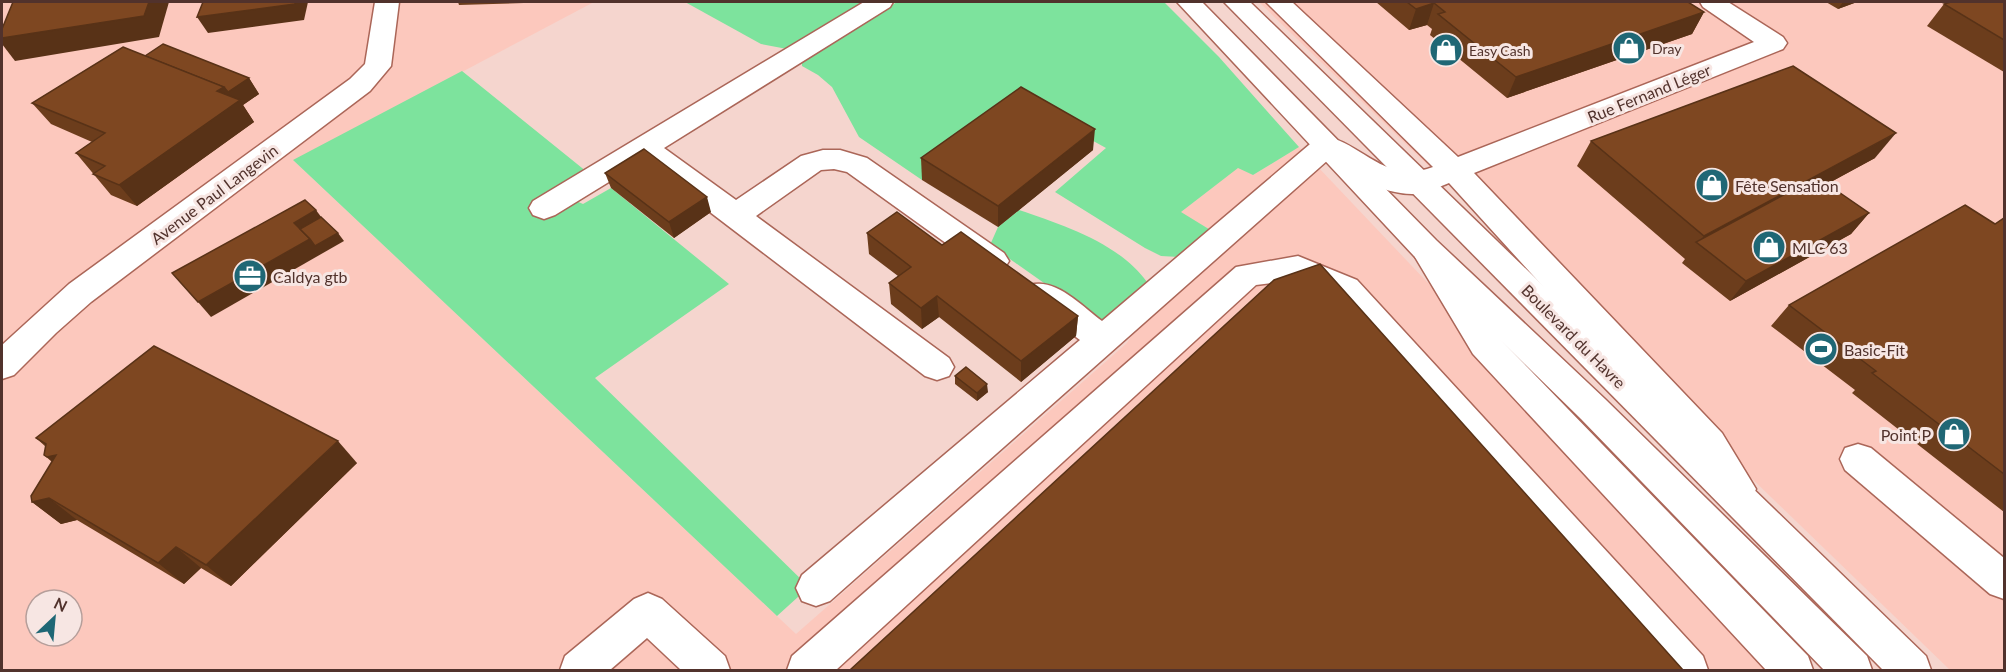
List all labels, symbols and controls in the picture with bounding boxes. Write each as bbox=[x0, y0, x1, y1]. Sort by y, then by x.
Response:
shop icon: Dray bbox=[1611, 30, 1647, 66]
shop icon: Easy Cash bbox=[1428, 32, 1464, 68]
place label: Dray bbox=[1652, 40, 1682, 57]
place label: Easy Cash bbox=[1469, 42, 1531, 59]
street label: Rue Fernand Léger bbox=[1585, 60, 1714, 126]
street label: Avenue Paul Langevin bbox=[147, 140, 281, 248]
shop icon: Fête Sensation bbox=[1694, 167, 1730, 203]
place label: Fête Sensation bbox=[1735, 176, 1839, 195]
shop icon: MLC 63 bbox=[1751, 229, 1787, 265]
place label: MLC 63 bbox=[1792, 238, 1848, 257]
office icon: Caldya gtb bbox=[232, 258, 268, 294]
place label: Caldya gtb bbox=[273, 267, 348, 286]
street label: Boulevard du Havre bbox=[1518, 280, 1630, 392]
sports icon: Basic-Fit bbox=[1803, 331, 1839, 367]
place label: Basic-Fit bbox=[1844, 340, 1905, 359]
shop icon: Point P bbox=[1936, 416, 1972, 452]
place label: Point P bbox=[1881, 425, 1931, 444]
north arrow bbox=[24, 588, 84, 648]
text: N bbox=[51, 593, 70, 615]

